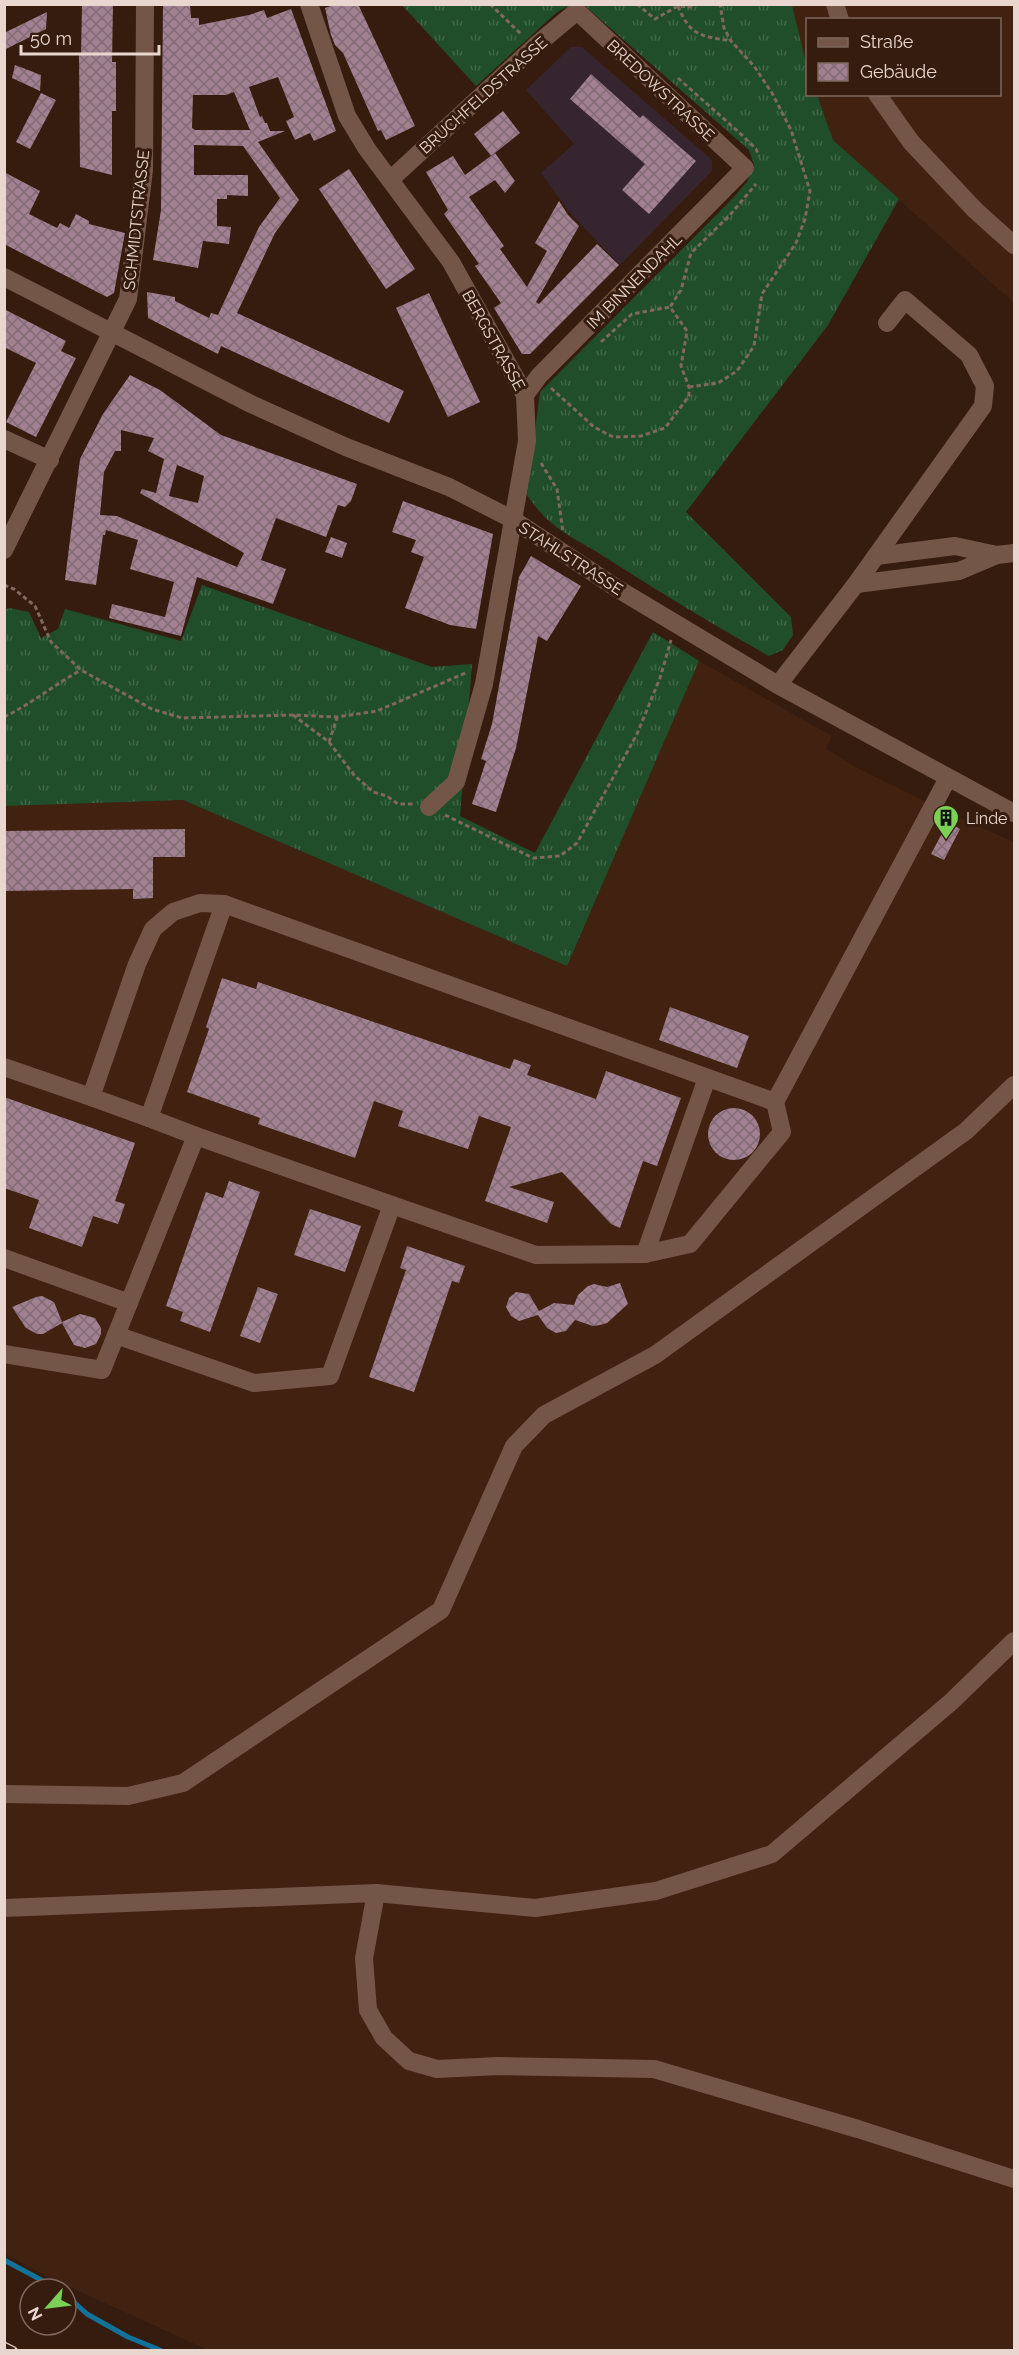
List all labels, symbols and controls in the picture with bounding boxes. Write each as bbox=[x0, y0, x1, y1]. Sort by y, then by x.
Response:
scale bar bbox=[21, 18, 159, 56]
legend bbox=[806, 18, 1001, 96]
text: 50 m bbox=[30, 28, 72, 49]
text: Straße bbox=[860, 31, 914, 52]
street label: BRUCHFELDSTRASSE bbox=[415, 33, 551, 158]
street label: BREDOWSTRASSE bbox=[603, 36, 719, 145]
text: Gebäude bbox=[860, 61, 937, 82]
street label: SCHMIDTSTRASSE bbox=[120, 149, 153, 291]
street label: IM BINNENDAHL bbox=[583, 229, 686, 333]
street label: BERGSTRASSE bbox=[458, 287, 529, 394]
street label: STAHLSTRASSE bbox=[515, 518, 626, 599]
building icon: Linde bbox=[931, 803, 961, 841]
place label: Linde bbox=[966, 809, 1008, 828]
north arrow bbox=[18, 2277, 78, 2337]
text: N bbox=[24, 2304, 46, 2324]

